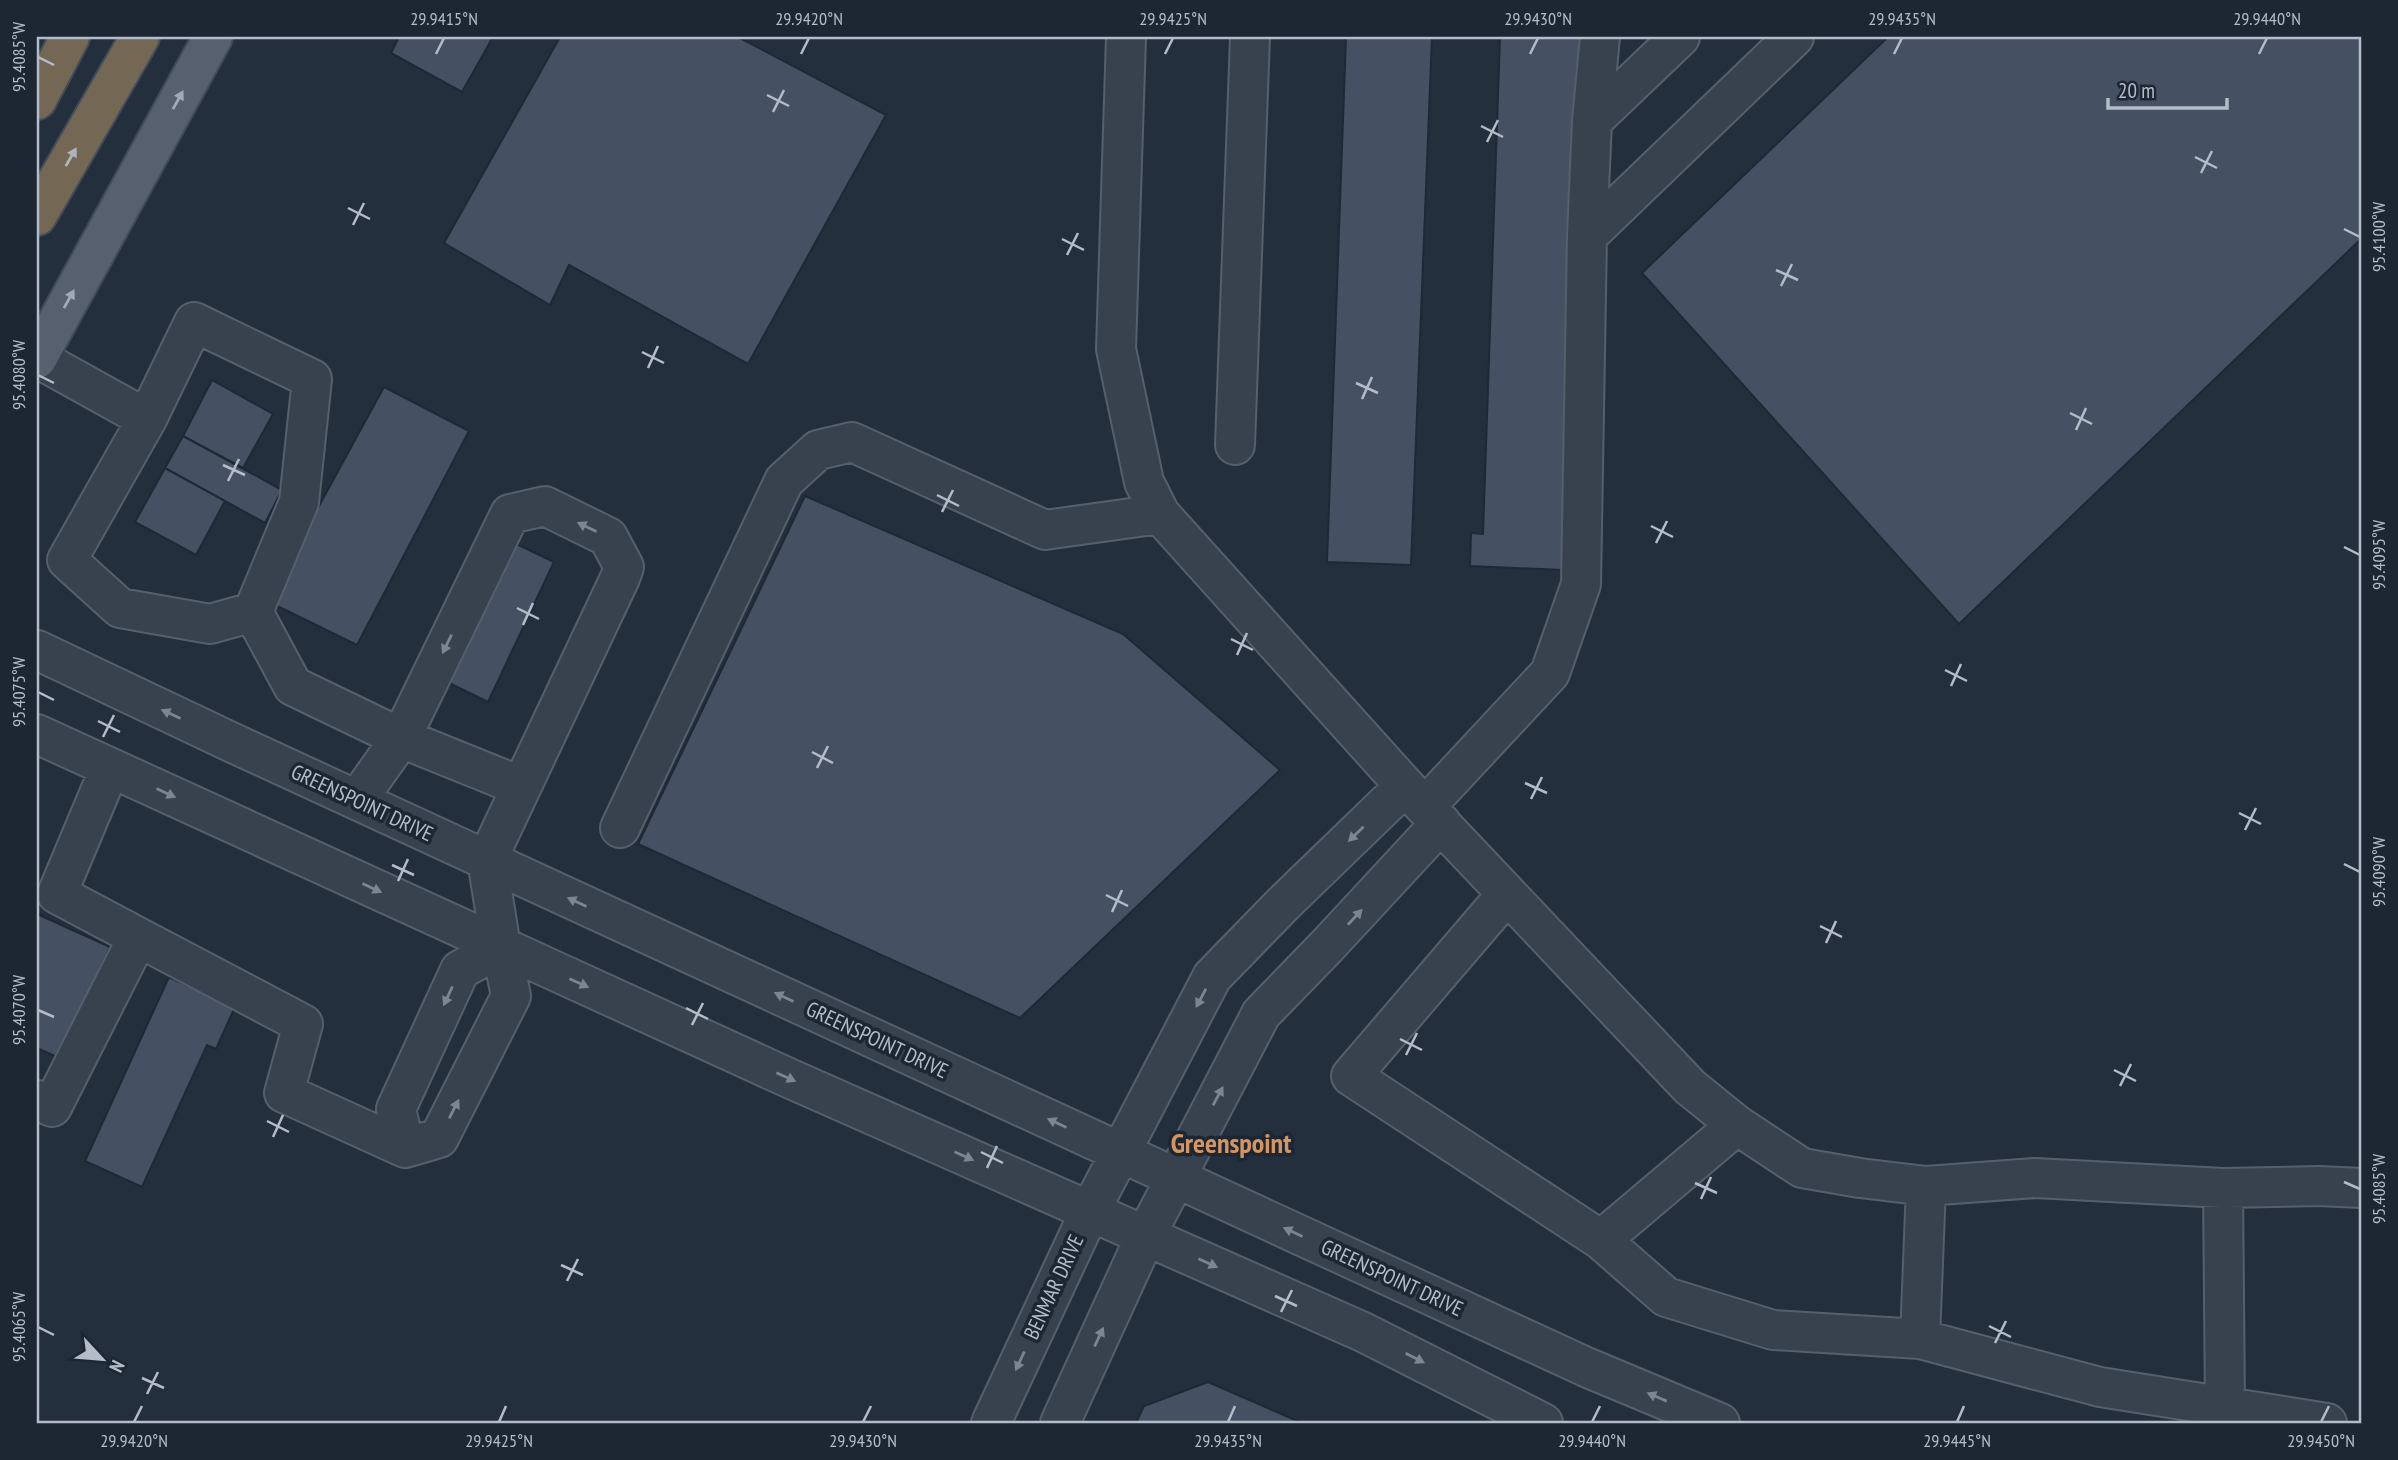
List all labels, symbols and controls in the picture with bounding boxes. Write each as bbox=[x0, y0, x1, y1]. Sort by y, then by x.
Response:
text: 29.9415°N bbox=[410, 7, 478, 30]
text: 29.9420°N bbox=[775, 7, 843, 30]
text: 29.9425°N bbox=[1139, 7, 1207, 30]
text: 29.9430°N bbox=[1504, 7, 1572, 30]
text: 29.9435°N bbox=[1868, 7, 1936, 30]
text: 29.9440°N bbox=[2233, 7, 2301, 30]
text: 95.4085°W bbox=[7, 22, 30, 92]
scale bar bbox=[2108, 66, 2226, 110]
text: 20 m bbox=[2118, 77, 2155, 104]
one-way arrow bbox=[172, 89, 184, 109]
one-way arrow bbox=[65, 148, 77, 167]
text: 95.4100°W bbox=[2367, 202, 2390, 272]
one-way arrow bbox=[63, 289, 75, 309]
text: 95.4080°W bbox=[7, 340, 30, 410]
text: 95.4095°W bbox=[2367, 520, 2390, 590]
one-way arrow bbox=[577, 521, 597, 533]
one-way arrow bbox=[441, 634, 453, 654]
text: 95.4075°W bbox=[7, 657, 30, 727]
one-way arrow bbox=[161, 708, 181, 720]
street label: GREENSPOINT DRIVE bbox=[287, 758, 437, 847]
one-way arrow bbox=[155, 788, 176, 799]
one-way arrow bbox=[1348, 825, 1365, 841]
text: 95.4090°W bbox=[2367, 837, 2390, 907]
one-way arrow bbox=[362, 883, 383, 894]
one-way arrow bbox=[567, 896, 587, 908]
one-way arrow bbox=[1346, 909, 1362, 926]
text: 95.4070°W bbox=[7, 975, 30, 1045]
one-way arrow bbox=[569, 977, 589, 989]
one-way arrow bbox=[442, 985, 453, 1006]
one-way arrow bbox=[1195, 988, 1206, 1008]
one-way arrow bbox=[774, 991, 794, 1003]
street label: GREENSPOINT DRIVE bbox=[802, 995, 952, 1084]
one-way arrow bbox=[776, 1072, 797, 1083]
one-way arrow bbox=[1212, 1086, 1223, 1106]
one-way arrow bbox=[448, 1099, 459, 1119]
one-way arrow bbox=[1047, 1118, 1067, 1129]
district label: Greenspoint bbox=[1171, 1124, 1291, 1161]
one-way arrow bbox=[954, 1150, 975, 1161]
text: 95.4085°W bbox=[2367, 1154, 2390, 1224]
one-way arrow bbox=[1283, 1227, 1304, 1238]
street label: BENMAR DRIVE bbox=[1017, 1230, 1090, 1344]
street label: GREENSPOINT DRIVE bbox=[1317, 1233, 1467, 1322]
one-way arrow bbox=[1198, 1257, 1218, 1269]
text: 95.4065°W bbox=[7, 1292, 30, 1362]
north arrow bbox=[66, 1324, 136, 1394]
one-way arrow bbox=[1094, 1327, 1105, 1348]
one-way arrow bbox=[1014, 1351, 1025, 1372]
one-way arrow bbox=[1405, 1352, 1425, 1364]
text: N bbox=[104, 1357, 130, 1376]
one-way arrow bbox=[1647, 1391, 1667, 1403]
text: 29.9420°N bbox=[100, 1429, 168, 1452]
text: 29.9425°N bbox=[465, 1429, 533, 1452]
text: 29.9430°N bbox=[829, 1429, 897, 1452]
text: 29.9435°N bbox=[1194, 1429, 1262, 1452]
text: 29.9440°N bbox=[1558, 1429, 1626, 1452]
text: 29.9445°N bbox=[1923, 1429, 1991, 1452]
text: 29.9450°N bbox=[2287, 1429, 2355, 1452]

